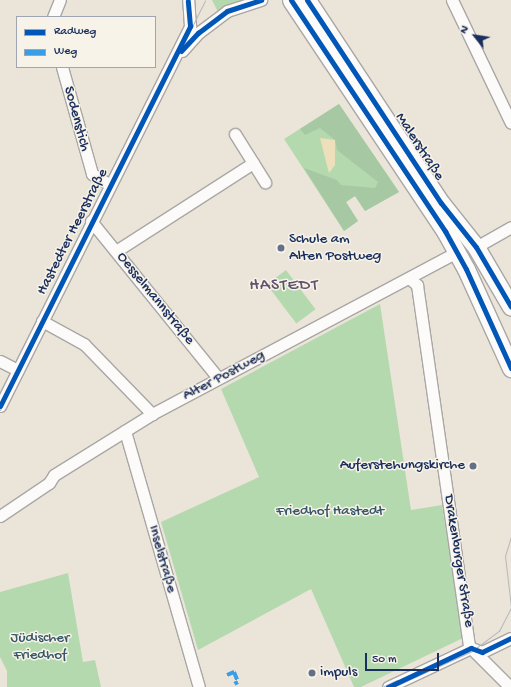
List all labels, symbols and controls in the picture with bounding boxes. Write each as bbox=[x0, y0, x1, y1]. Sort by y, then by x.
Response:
legend bbox=[16, 16, 156, 68]
north arrow bbox=[455, 16, 495, 56]
text: N bbox=[458, 24, 472, 36]
text: Radweg bbox=[54, 25, 96, 39]
text: Weg bbox=[54, 45, 77, 59]
street label: Sodenstich bbox=[59, 85, 93, 153]
street label: Malerstraße bbox=[390, 110, 448, 184]
street label: Hastedter Heerstraße bbox=[33, 166, 113, 298]
place label: Schule am Alten Postweg bbox=[289, 230, 381, 265]
marker: Schule am Alten Postweg bbox=[276, 243, 286, 253]
street label: Oesselmannstraße bbox=[112, 249, 198, 349]
district label: HASTEDT bbox=[249, 277, 319, 297]
street label: Alter Postweg bbox=[180, 347, 268, 405]
place label: Auferstehungskirche bbox=[340, 457, 465, 475]
marker: Auferstehungskirche bbox=[468, 461, 478, 471]
street label: Drakenburger Straße bbox=[439, 493, 477, 629]
park label: Friedhof Hastedt bbox=[276, 503, 384, 521]
street label: Inselstraße bbox=[144, 523, 180, 595]
park label: Jüdischer Friedhof bbox=[11, 629, 69, 664]
scale bar bbox=[367, 645, 441, 671]
text: 50 m bbox=[372, 653, 397, 667]
place label: impuls bbox=[320, 664, 357, 682]
marker: impuls bbox=[307, 668, 317, 678]

